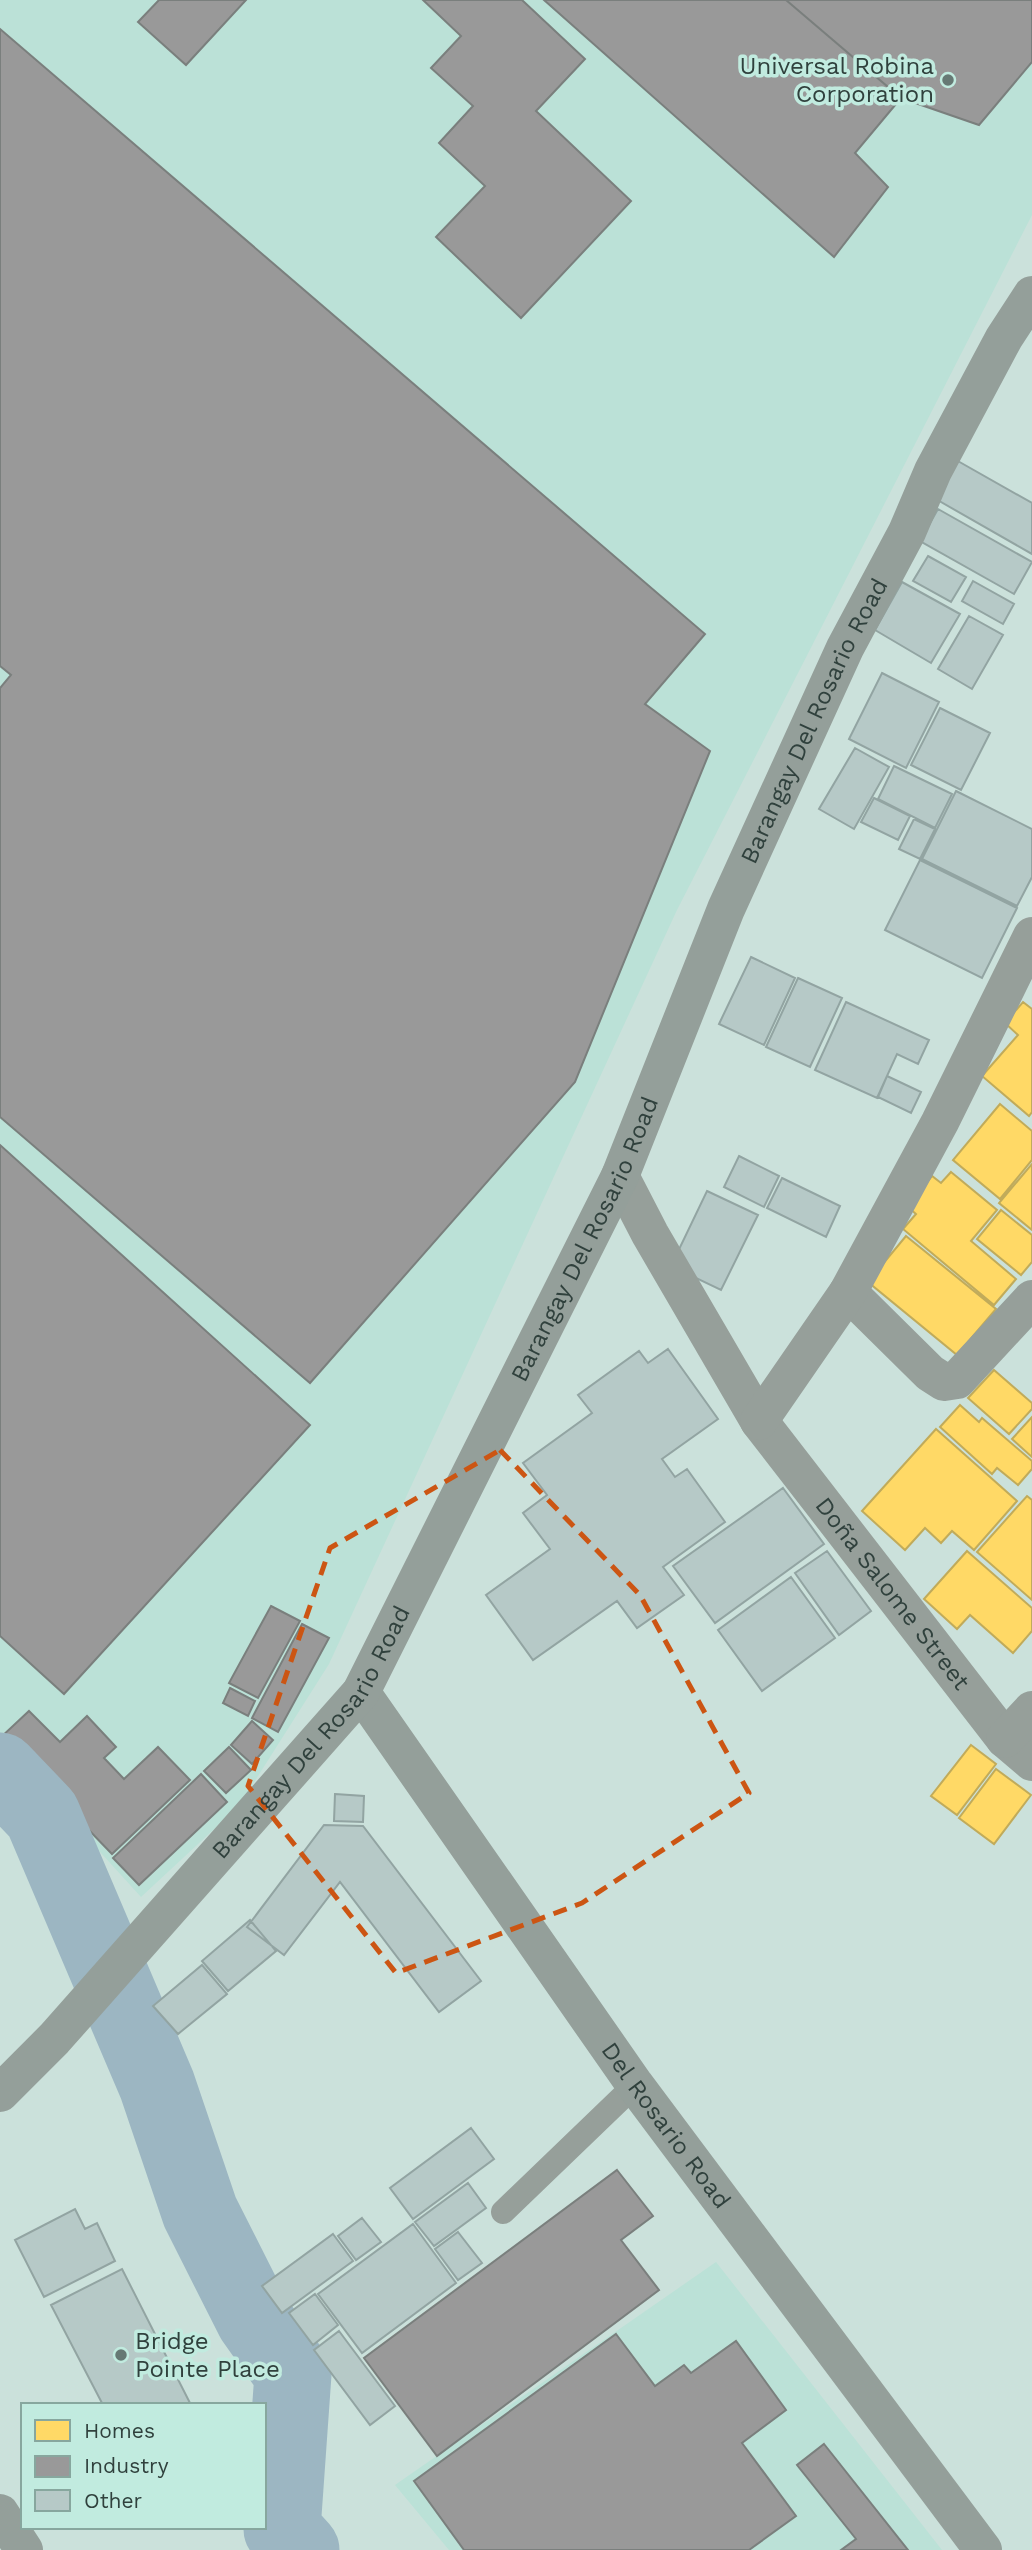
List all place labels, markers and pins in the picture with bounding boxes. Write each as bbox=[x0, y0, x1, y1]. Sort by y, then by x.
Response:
place label: Universal Robina Corporation bbox=[740, 52, 934, 108]
marker: Universal Robina Corporation bbox=[940, 72, 956, 88]
place label: Bridge Pointe Place bbox=[135, 2327, 280, 2383]
marker: Bridge Pointe Place bbox=[113, 2347, 129, 2363]

